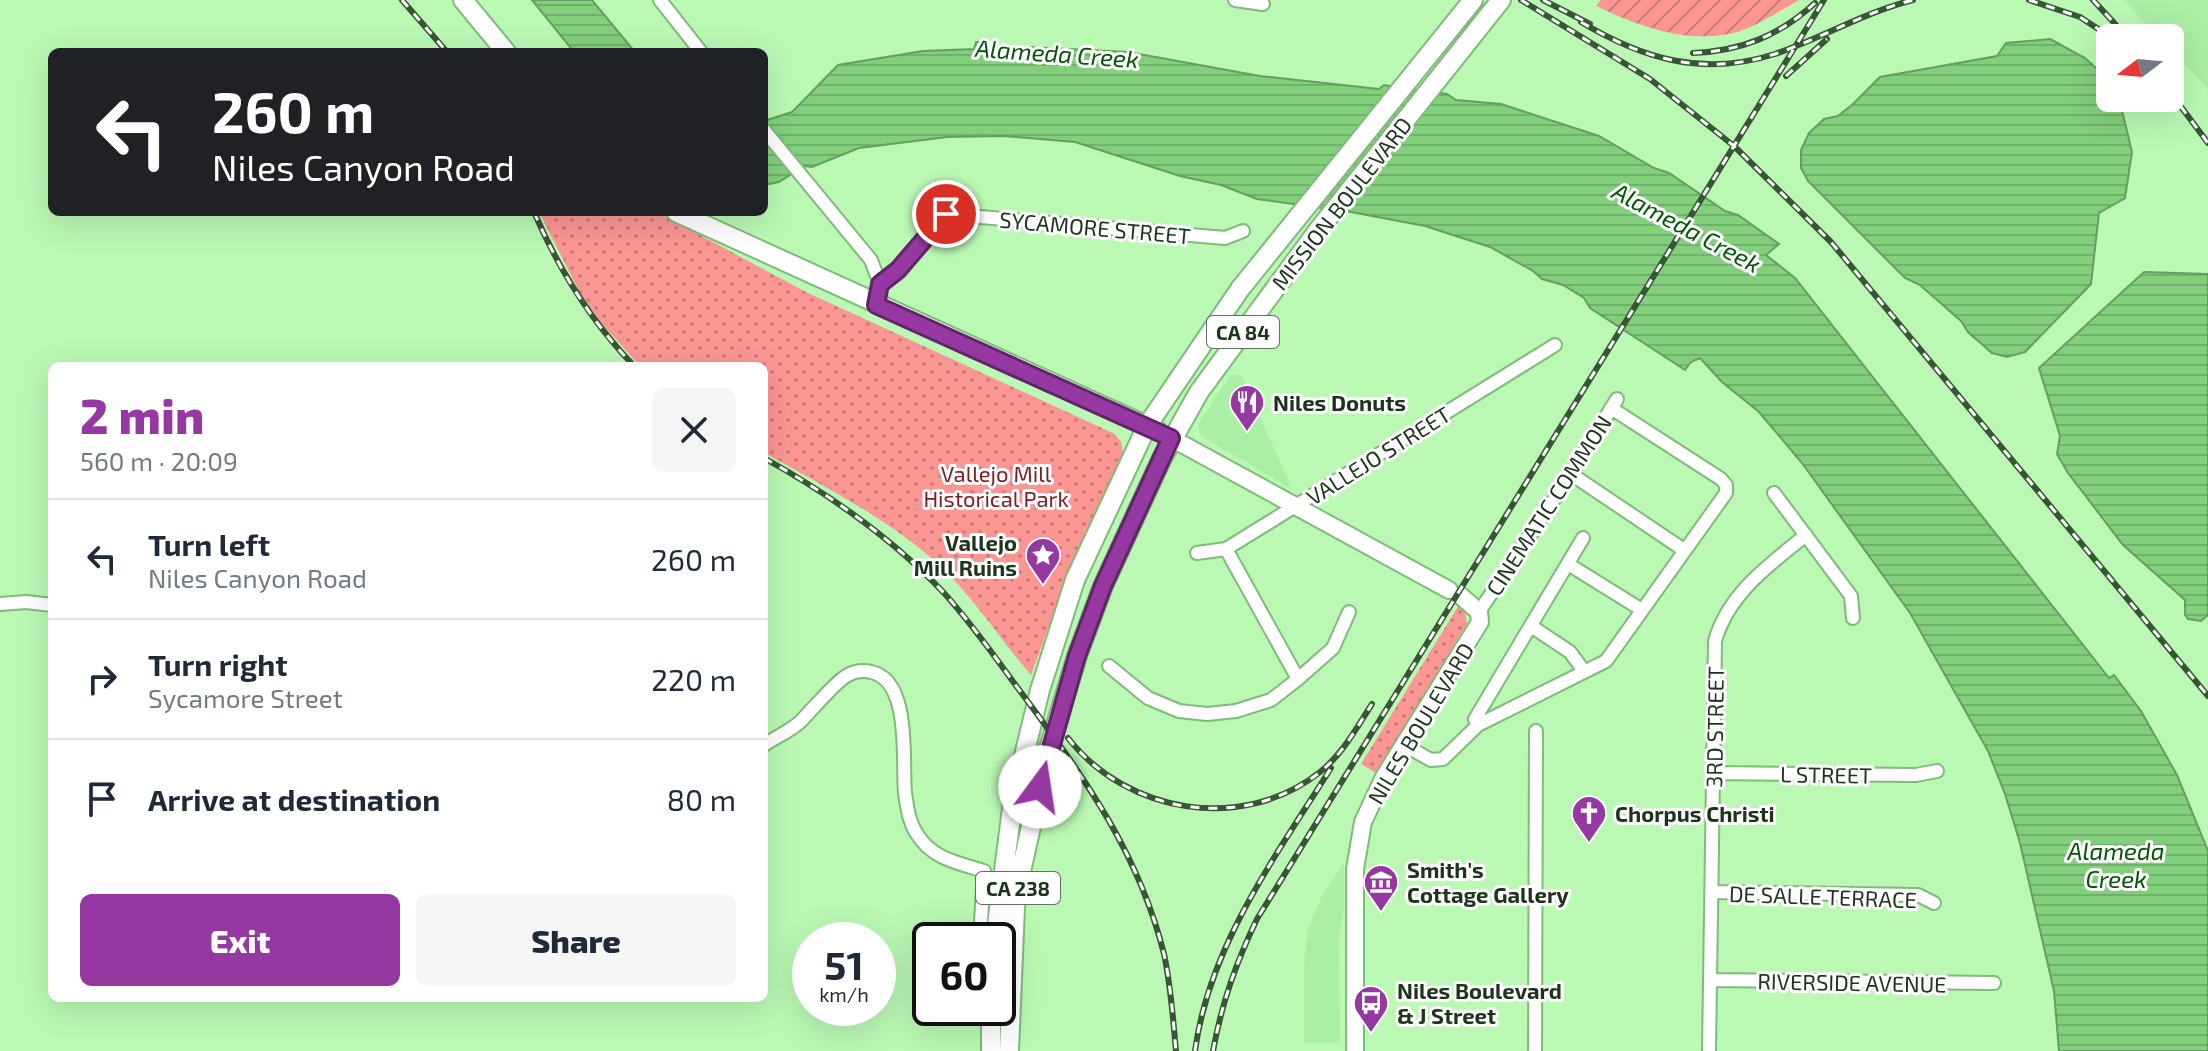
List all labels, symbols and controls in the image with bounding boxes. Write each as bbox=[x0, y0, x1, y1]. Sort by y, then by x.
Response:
north arrow bbox=[2096, 24, 2184, 112]
map controls bbox=[2096, 24, 2184, 112]
water label: Alameda Creek bbox=[973, 33, 1140, 73]
text: 260 m bbox=[212, 77, 374, 144]
icon: left bbox=[80, 80, 184, 184]
street label: MISSION BOULEVARD bbox=[1266, 112, 1416, 294]
text: Niles Canyon Road bbox=[212, 145, 515, 188]
water label: Alameda Creek bbox=[1607, 175, 1766, 278]
pin bbox=[912, 180, 980, 248]
icon: arrive bbox=[924, 192, 968, 236]
street label: SYCAMORE STREET bbox=[998, 206, 1192, 248]
road number: CA 84 bbox=[1207, 316, 1279, 348]
restaurant icon: Niles Donuts bbox=[1228, 383, 1266, 433]
text: 2 min bbox=[80, 386, 204, 444]
button: close bbox=[652, 388, 736, 472]
place label: Niles Donuts bbox=[1273, 389, 1406, 415]
street label: VALLEJO STREET bbox=[1301, 400, 1455, 510]
street label: CINEMATIC COMMON bbox=[1480, 410, 1616, 600]
text: 560 m · 20:09 bbox=[80, 445, 238, 476]
park label: Vallejo Mill Historical Park bbox=[923, 460, 1069, 511]
text: Turn left bbox=[148, 526, 270, 562]
place label: Vallejo Mill Ruins bbox=[914, 529, 1017, 580]
place icon: Vallejo Mill Ruins bbox=[1024, 536, 1062, 586]
icon: left bbox=[80, 537, 124, 581]
text: 260 m bbox=[651, 541, 736, 577]
text: Niles Canyon Road bbox=[148, 562, 367, 593]
street label: NILES BOULEVARD bbox=[1362, 638, 1478, 808]
text: Turn right bbox=[148, 646, 288, 682]
icon: right bbox=[80, 657, 124, 701]
text: 220 m bbox=[651, 661, 736, 697]
street label: 3RD STREET bbox=[1700, 666, 1728, 788]
text: Sycamore Street bbox=[148, 682, 343, 713]
position arrow bbox=[998, 745, 1082, 829]
street label: L STREET bbox=[1780, 760, 1872, 788]
icon: arrive bbox=[80, 777, 124, 821]
text: Arrive at destination bbox=[148, 781, 440, 817]
text: 80 m bbox=[667, 781, 736, 817]
church icon: Chorpus Christi bbox=[1570, 794, 1608, 844]
place label: Chorpus Christi bbox=[1615, 800, 1775, 826]
water label: Alameda Creek bbox=[2067, 836, 2164, 893]
place label: Smith's Cottage Gallery bbox=[1407, 856, 1569, 908]
museum icon: Smith's Cottage Gallery bbox=[1362, 863, 1400, 913]
road number: CA 238 bbox=[976, 872, 1060, 904]
street label: DE SALLE TERRACE bbox=[1729, 880, 1917, 912]
button: Exit bbox=[80, 894, 400, 986]
button: Share bbox=[416, 894, 736, 986]
speed limit sign: 60 bbox=[912, 922, 1016, 1026]
text: 51 bbox=[824, 940, 864, 988]
street label: RIVERSIDE AVENUE bbox=[1757, 967, 1947, 997]
place label: Niles Boulevard & J Street bbox=[1397, 977, 1562, 1028]
text: km/h bbox=[819, 982, 869, 1006]
bus stop icon: Niles Boulevard & J Street bbox=[1352, 984, 1390, 1034]

